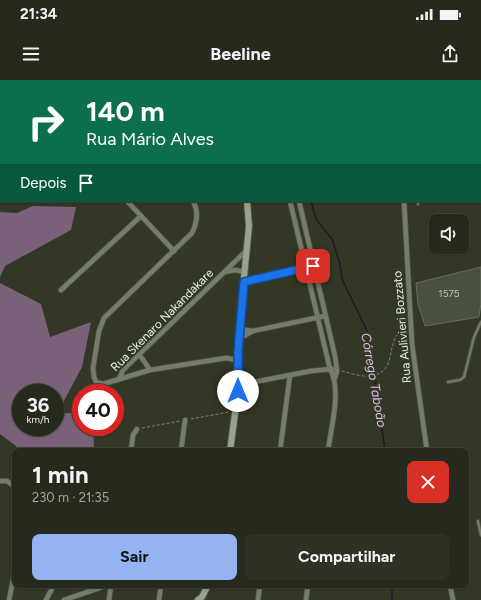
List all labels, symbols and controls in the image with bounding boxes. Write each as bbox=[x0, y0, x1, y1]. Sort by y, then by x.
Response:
text: 21:34 bbox=[20, 5, 57, 23]
icon: menu bbox=[20, 43, 42, 65]
text: Beeline bbox=[210, 43, 271, 65]
icon: share bbox=[439, 43, 461, 65]
text: 140 m bbox=[86, 94, 165, 128]
icon: right bbox=[20, 96, 72, 148]
text: Rua Mário Alves bbox=[86, 128, 214, 150]
icon: arrive bbox=[75, 172, 97, 194]
text: Depois bbox=[20, 174, 67, 192]
map controls bbox=[429, 214, 469, 254]
button: sound bbox=[429, 214, 469, 254]
pin bbox=[296, 249, 330, 283]
icon: arrive bbox=[302, 255, 324, 277]
street label: Rua Skenaro Nakandakare bbox=[108, 266, 216, 374]
street label: Rua Aulivieri Bozzato bbox=[390, 270, 414, 384]
house number: 1575 bbox=[439, 287, 460, 300]
water label: Córrego Taboão bbox=[358, 332, 390, 429]
position arrow bbox=[217, 370, 259, 412]
speed limit sign: 40 bbox=[72, 384, 124, 436]
text: 36 bbox=[27, 393, 49, 417]
text: km/h bbox=[27, 413, 49, 426]
text: 1 min bbox=[32, 460, 89, 489]
button: close bbox=[407, 461, 449, 503]
text: 230 m · 21:35 bbox=[32, 490, 109, 505]
button: Sair bbox=[32, 534, 237, 580]
button: Compartilhar bbox=[245, 534, 449, 580]

